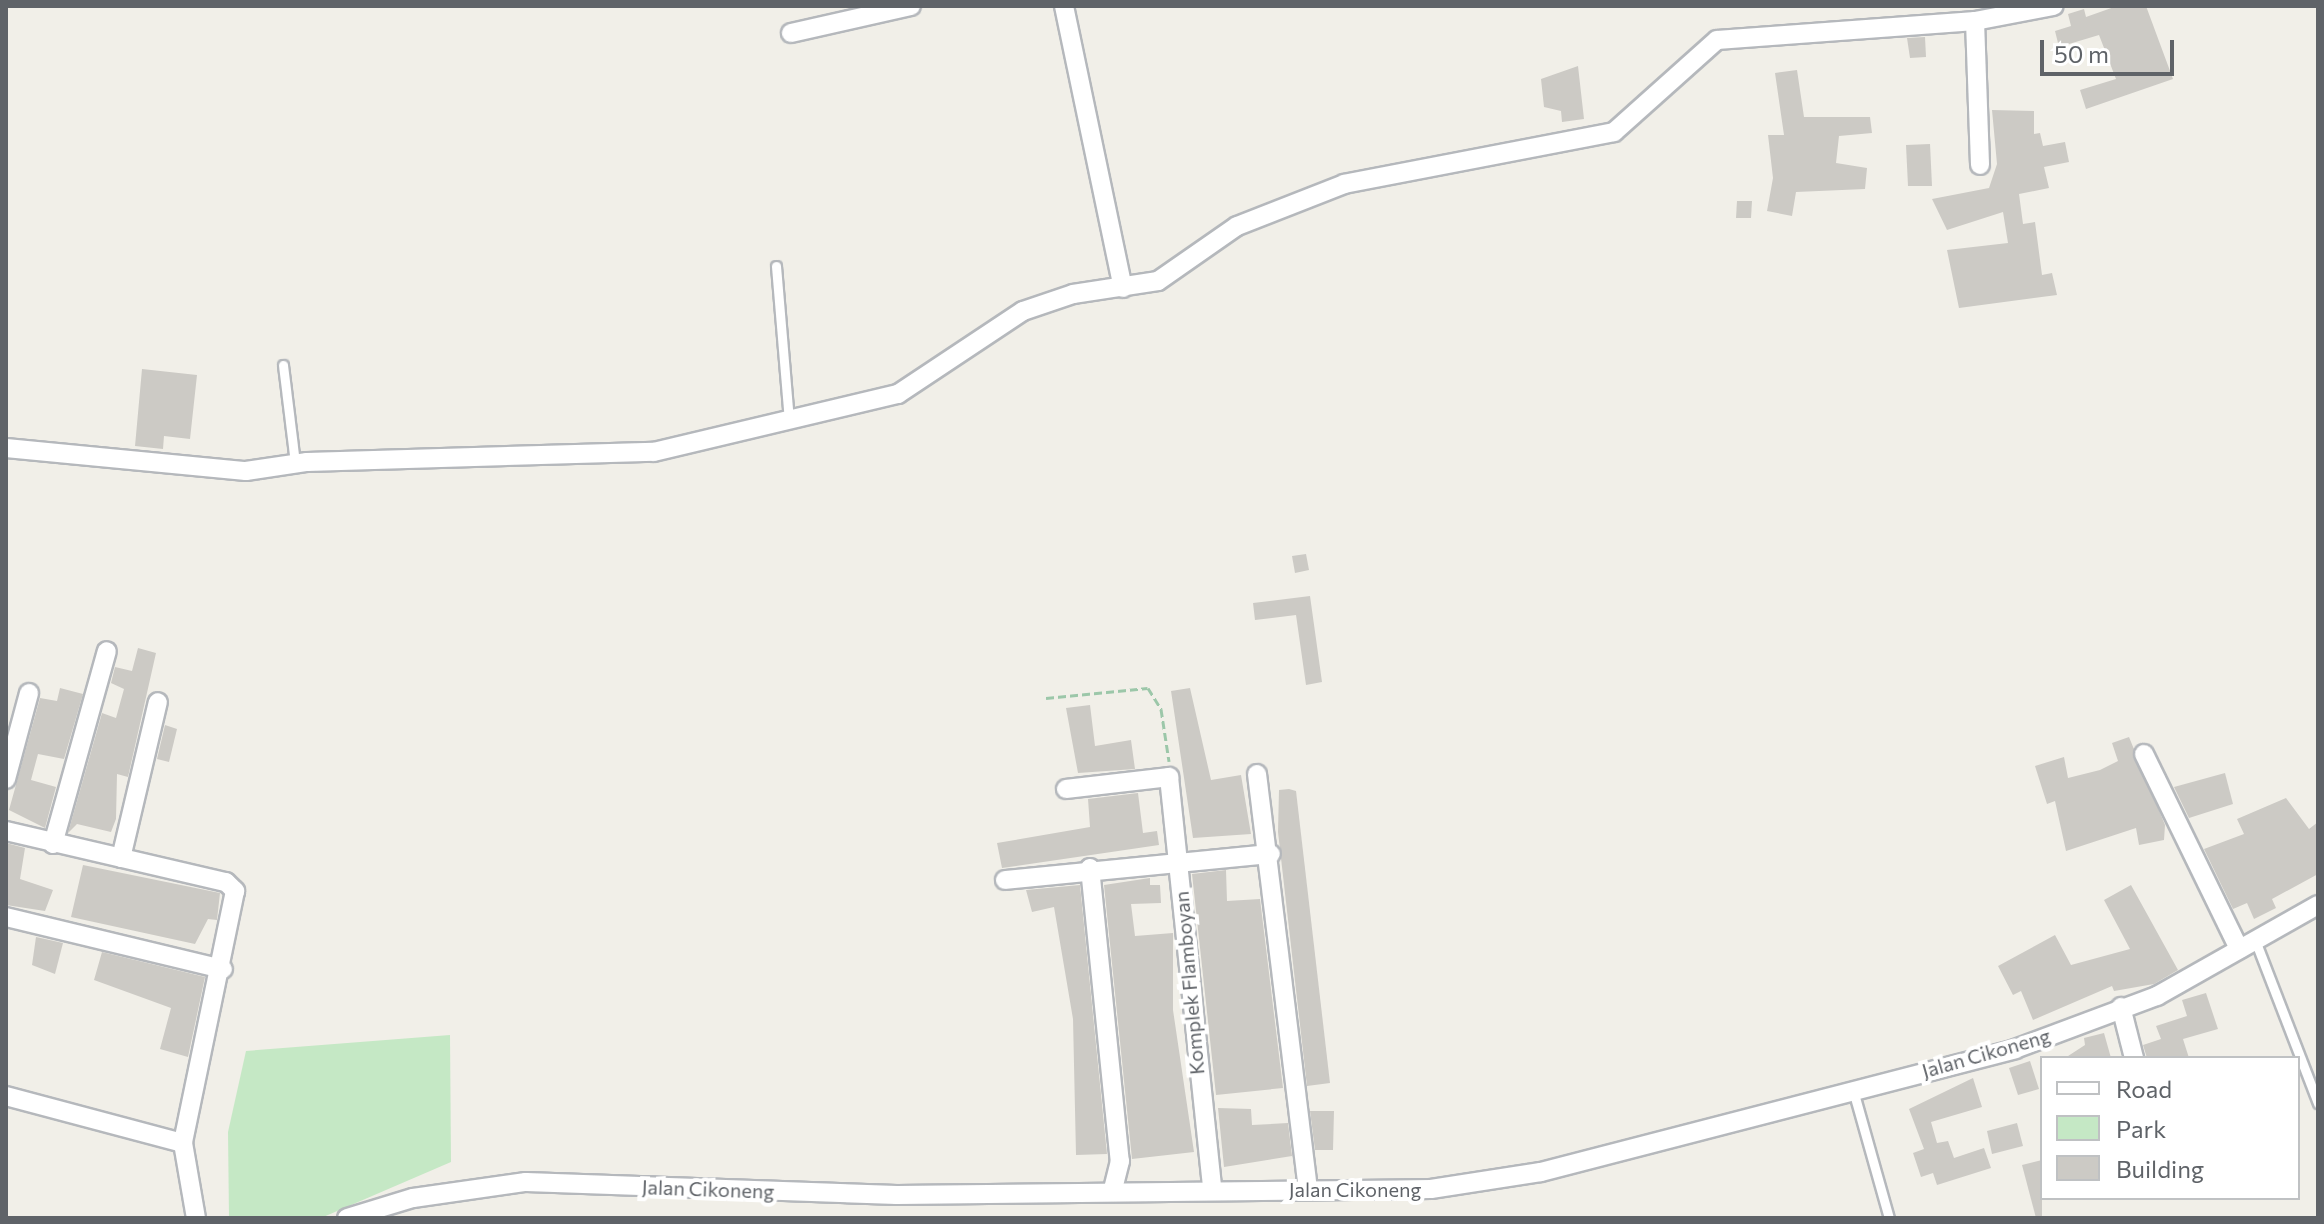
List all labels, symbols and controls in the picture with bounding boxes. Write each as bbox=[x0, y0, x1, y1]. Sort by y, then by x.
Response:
scale bar bbox=[2044, 24, 2178, 74]
text: 50 m bbox=[2054, 39, 2109, 68]
street label: Komplek Flamboyan bbox=[1169, 890, 1209, 1076]
street label: Jalan Cikoneng bbox=[1919, 1023, 2053, 1083]
legend bbox=[2040, 1056, 2300, 1200]
text: Road bbox=[2116, 1074, 2172, 1103]
text: Park bbox=[2116, 1114, 2166, 1143]
text: Building bbox=[2116, 1154, 2204, 1183]
street label: Jalan Cikoneng bbox=[641, 1175, 775, 1203]
street label: Jalan Cikoneng bbox=[1289, 1177, 1421, 1201]

